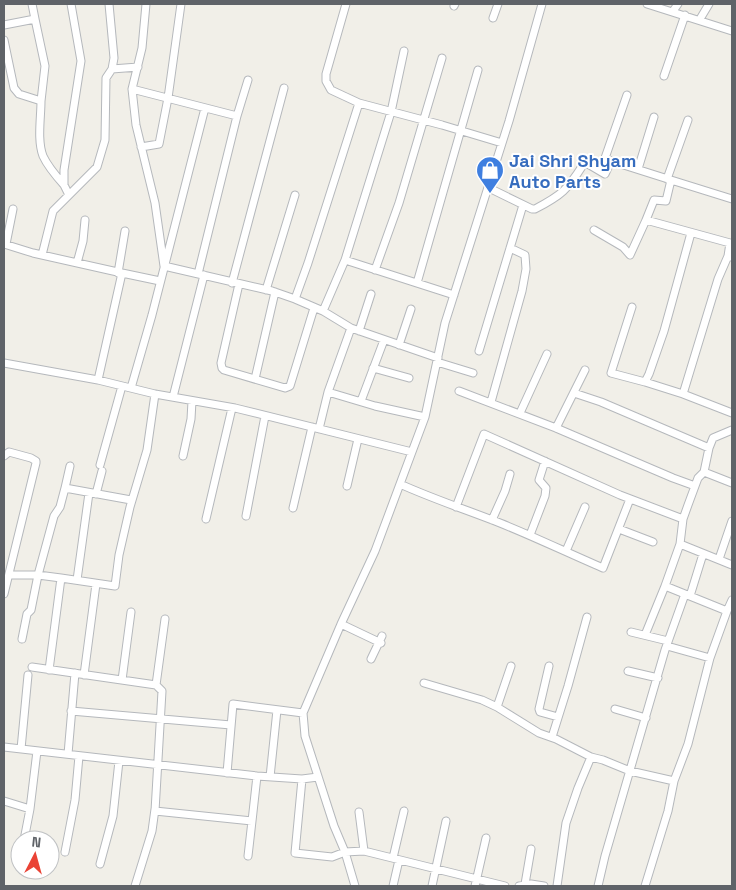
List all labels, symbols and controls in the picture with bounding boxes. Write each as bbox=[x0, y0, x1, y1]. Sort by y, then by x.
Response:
place label: Jai Shri Shyam Auto Parts bbox=[509, 149, 636, 193]
shop icon: Jai Shri Shyam Auto Parts bbox=[475, 155, 505, 194]
north arrow bbox=[10, 830, 60, 880]
text: N bbox=[31, 833, 42, 852]

